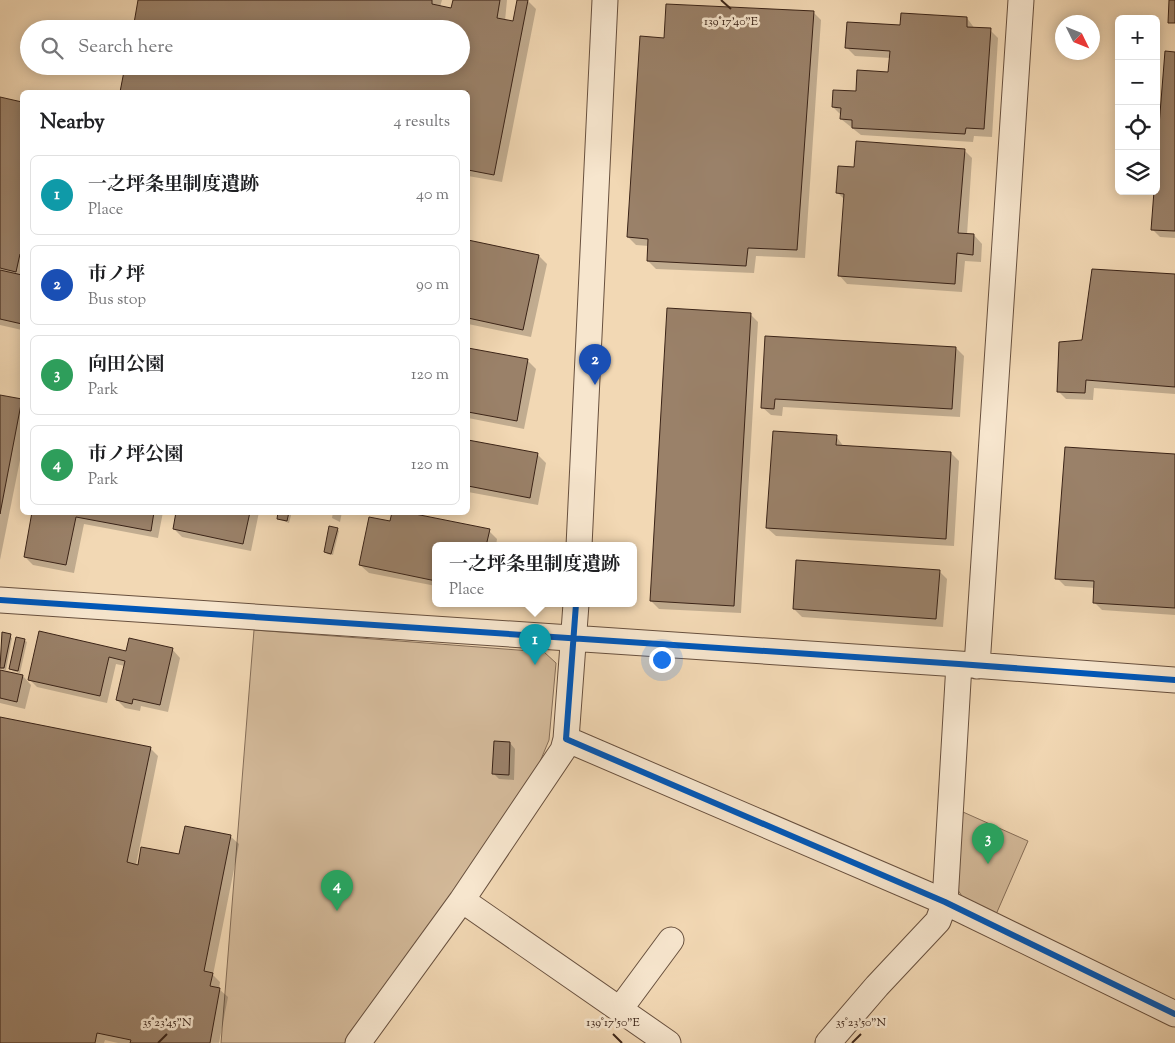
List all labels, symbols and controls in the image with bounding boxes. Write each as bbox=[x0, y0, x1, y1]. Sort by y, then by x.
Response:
text: 139°17'40"E bbox=[704, 13, 759, 31]
north arrow bbox=[1055, 15, 1100, 60]
map controls bbox=[1115, 15, 1160, 195]
button: + bbox=[1115, 15, 1160, 60]
search box bbox=[20, 20, 470, 75]
icon: search bbox=[38, 34, 66, 62]
text: Search here bbox=[78, 34, 173, 61]
button: − bbox=[1115, 60, 1160, 105]
button: locate bbox=[1115, 105, 1160, 150]
text: Nearby bbox=[40, 108, 105, 138]
text: 4 results bbox=[394, 111, 450, 134]
button: layers bbox=[1115, 150, 1160, 195]
text: 一之坪条里制度遺跡 bbox=[88, 172, 259, 199]
text: 1 bbox=[54, 184, 60, 207]
text: 40 m bbox=[416, 184, 449, 207]
text: Place bbox=[88, 199, 123, 222]
text: 市ノ坪 bbox=[88, 262, 145, 289]
text: 2 bbox=[53, 274, 61, 297]
text: 90 m bbox=[416, 274, 449, 297]
text: Bus stop bbox=[88, 289, 146, 312]
pin: 2 bbox=[579, 344, 611, 385]
text: 向田公園 bbox=[88, 352, 164, 379]
text: 3 bbox=[54, 364, 60, 387]
text: 120 m bbox=[411, 364, 449, 387]
text: Park bbox=[88, 379, 119, 402]
text: 市ノ坪公園 bbox=[88, 442, 183, 469]
text: 4 bbox=[53, 454, 61, 477]
text: 120 m bbox=[411, 454, 449, 477]
text: Park bbox=[88, 469, 119, 492]
popup bbox=[432, 542, 637, 607]
text: 一之坪条里制度遺跡 bbox=[449, 552, 620, 579]
text: Place bbox=[449, 579, 484, 602]
pin: 1 bbox=[519, 624, 551, 665]
your location bbox=[649, 647, 675, 673]
pin: 3 bbox=[972, 823, 1004, 864]
pin: 4 bbox=[321, 870, 353, 911]
text: 35°23'45"N bbox=[142, 1014, 192, 1032]
text: 139°17'50"E bbox=[586, 1014, 640, 1032]
text: 35°23'50"N bbox=[836, 1014, 887, 1032]

